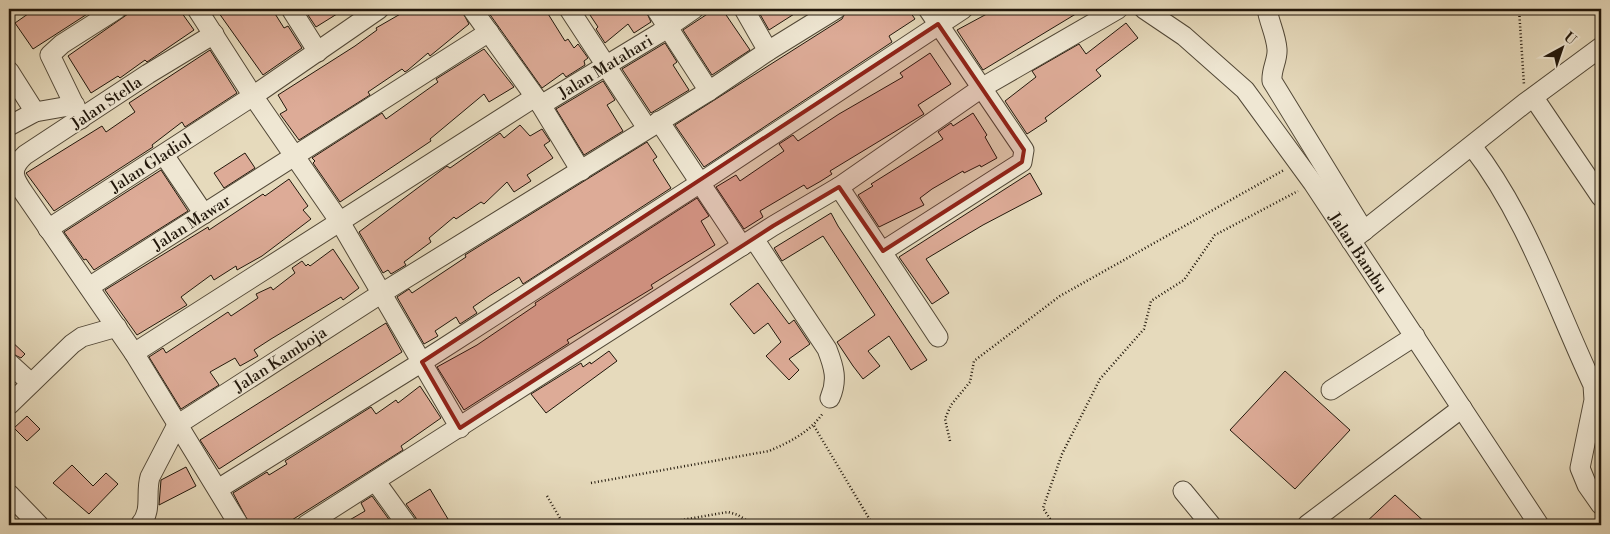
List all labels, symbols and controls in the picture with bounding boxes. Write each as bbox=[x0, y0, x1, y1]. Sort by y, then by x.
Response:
north arrow bbox=[1538, 22, 1588, 72]
text: U bbox=[1560, 28, 1580, 49]
street label: Jalan Matahari bbox=[554, 31, 657, 104]
street label: Jalan Stella bbox=[67, 71, 146, 134]
street label: Jalan Gladiol bbox=[105, 129, 196, 198]
street label: Jalan Mawar bbox=[148, 190, 235, 256]
street label: Jalan Bambu bbox=[1324, 208, 1392, 297]
street label: Jalan Kamboja bbox=[229, 322, 331, 397]

